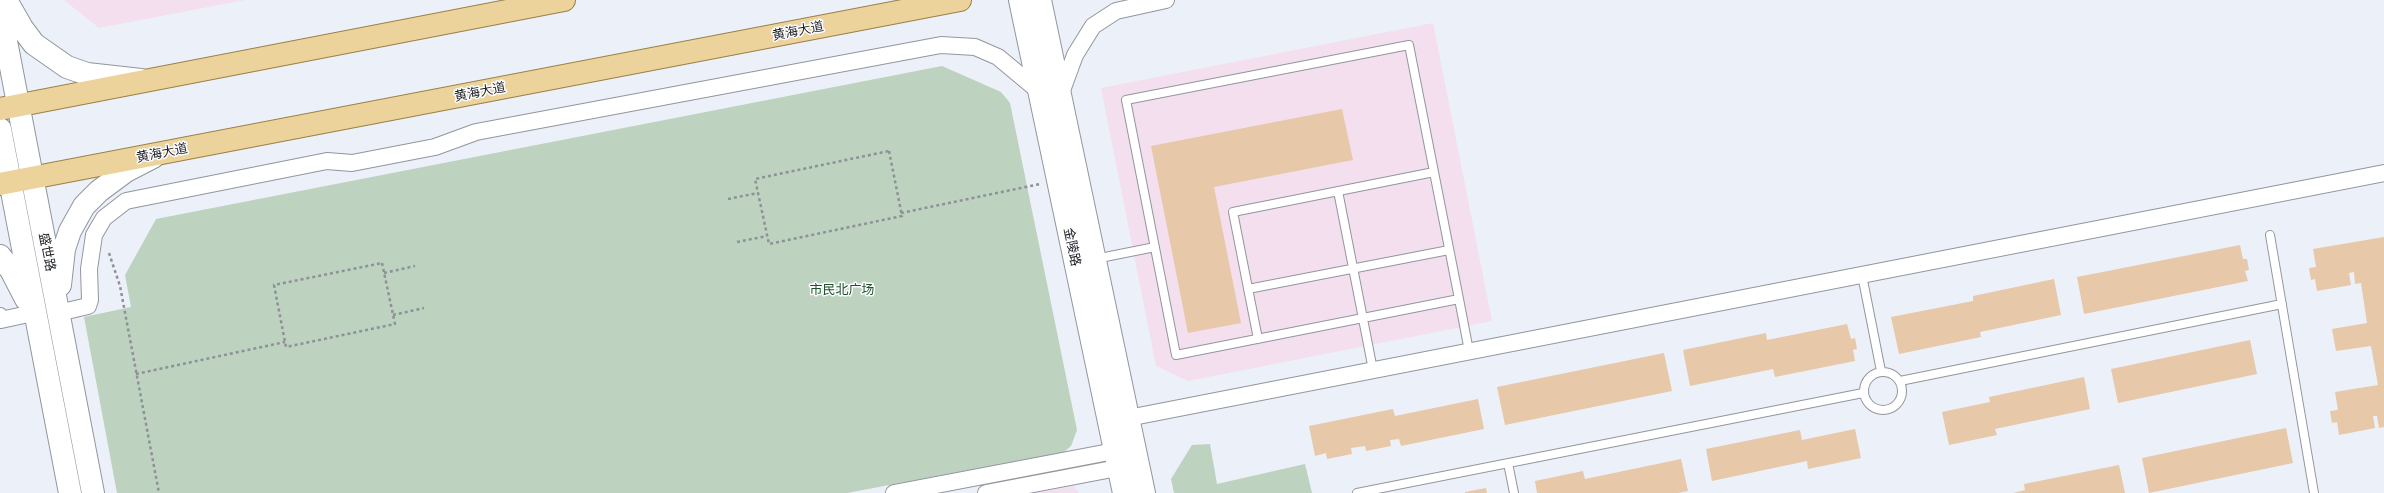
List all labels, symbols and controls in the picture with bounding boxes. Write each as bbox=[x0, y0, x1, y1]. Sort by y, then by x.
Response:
street label: 黄海大道 bbox=[771, 18, 825, 44]
street label: 黄海大道 bbox=[453, 79, 507, 105]
street label: 黄海大道 bbox=[135, 140, 189, 166]
street label: 金陵路 bbox=[1060, 226, 1084, 268]
street label: 盛世路 bbox=[36, 231, 58, 273]
park label: 市民北广场 bbox=[810, 282, 874, 298]

